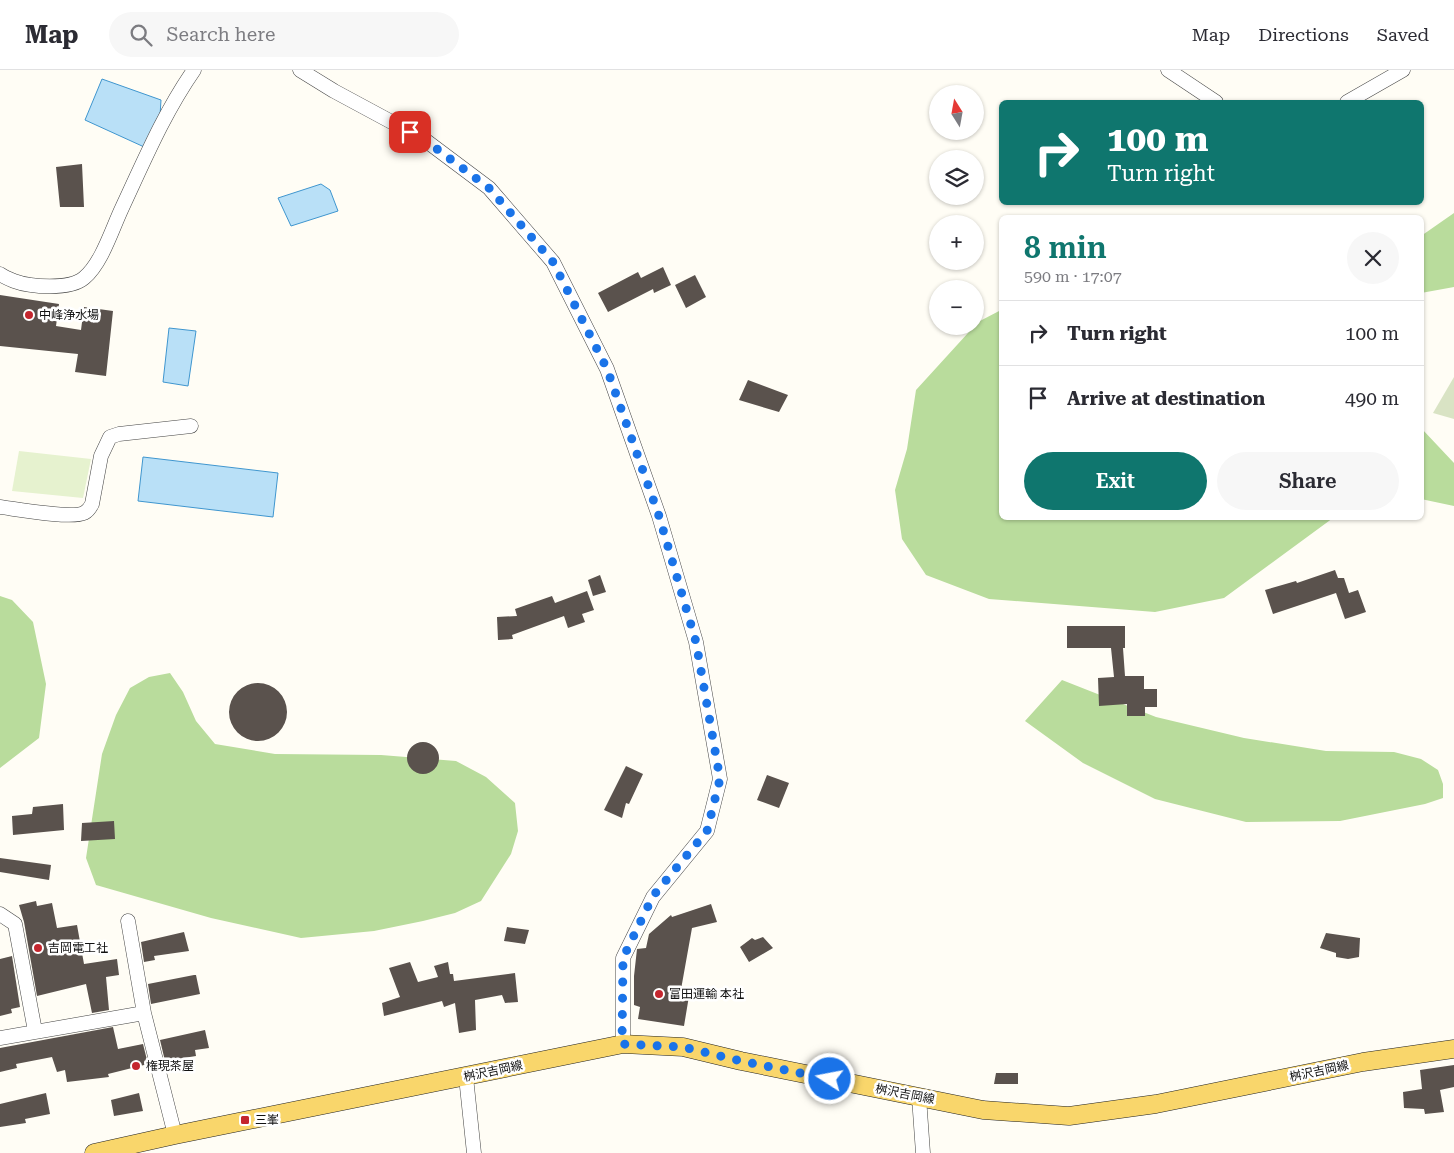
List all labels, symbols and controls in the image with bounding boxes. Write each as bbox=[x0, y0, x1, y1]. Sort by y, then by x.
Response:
search box bbox=[109, 12, 459, 57]
text: Map bbox=[25, 21, 79, 49]
icon: search bbox=[127, 21, 155, 49]
text: Search here bbox=[167, 23, 275, 46]
text: Map bbox=[1192, 24, 1230, 45]
text: Directions bbox=[1258, 24, 1349, 45]
text: Saved bbox=[1377, 24, 1429, 45]
north arrow bbox=[929, 85, 984, 140]
map controls bbox=[929, 85, 984, 335]
pin bbox=[389, 111, 431, 153]
icon: arrive bbox=[396, 118, 424, 146]
text: 100 m bbox=[1107, 119, 1208, 160]
icon: right bbox=[1024, 120, 1089, 185]
button: layers bbox=[929, 150, 984, 205]
text: Turn right bbox=[1107, 161, 1215, 186]
button: + bbox=[929, 215, 984, 270]
text: 8 min bbox=[1024, 230, 1107, 265]
button: close bbox=[1347, 232, 1399, 284]
text: 590 m · 17:07 bbox=[1024, 267, 1122, 286]
button: − bbox=[929, 280, 984, 335]
place label: 中峰浄水場 bbox=[39, 308, 99, 322]
marker: 中峰浄水場 bbox=[23, 309, 35, 321]
icon: right bbox=[1024, 319, 1052, 347]
text: Turn right bbox=[1067, 322, 1167, 345]
text: 100 m bbox=[1345, 322, 1399, 345]
icon: arrive bbox=[1024, 384, 1052, 412]
text: Arrive at destination bbox=[1067, 387, 1265, 410]
text: 490 m bbox=[1345, 387, 1399, 410]
button: Exit bbox=[1024, 452, 1207, 510]
button: Share bbox=[1217, 452, 1399, 510]
place label: 吉岡電工社 bbox=[48, 941, 108, 955]
marker: 吉岡電工社 bbox=[32, 942, 44, 954]
place label: 富田運輸 本社 bbox=[669, 987, 744, 1001]
marker: 富田運輸 本社 bbox=[653, 988, 665, 1000]
position arrow bbox=[803, 1052, 855, 1104]
street label: 桝沢吉岡線 bbox=[462, 1058, 524, 1084]
street label: 桝沢吉岡線 bbox=[1288, 1058, 1350, 1084]
place label: 権現茶屋 bbox=[146, 1059, 194, 1073]
marker: 権現茶屋 bbox=[130, 1060, 142, 1072]
street label: 桝沢吉岡線 bbox=[874, 1081, 936, 1107]
place label: 三峯 bbox=[255, 1113, 279, 1127]
marker: 三峯 bbox=[239, 1114, 251, 1126]

